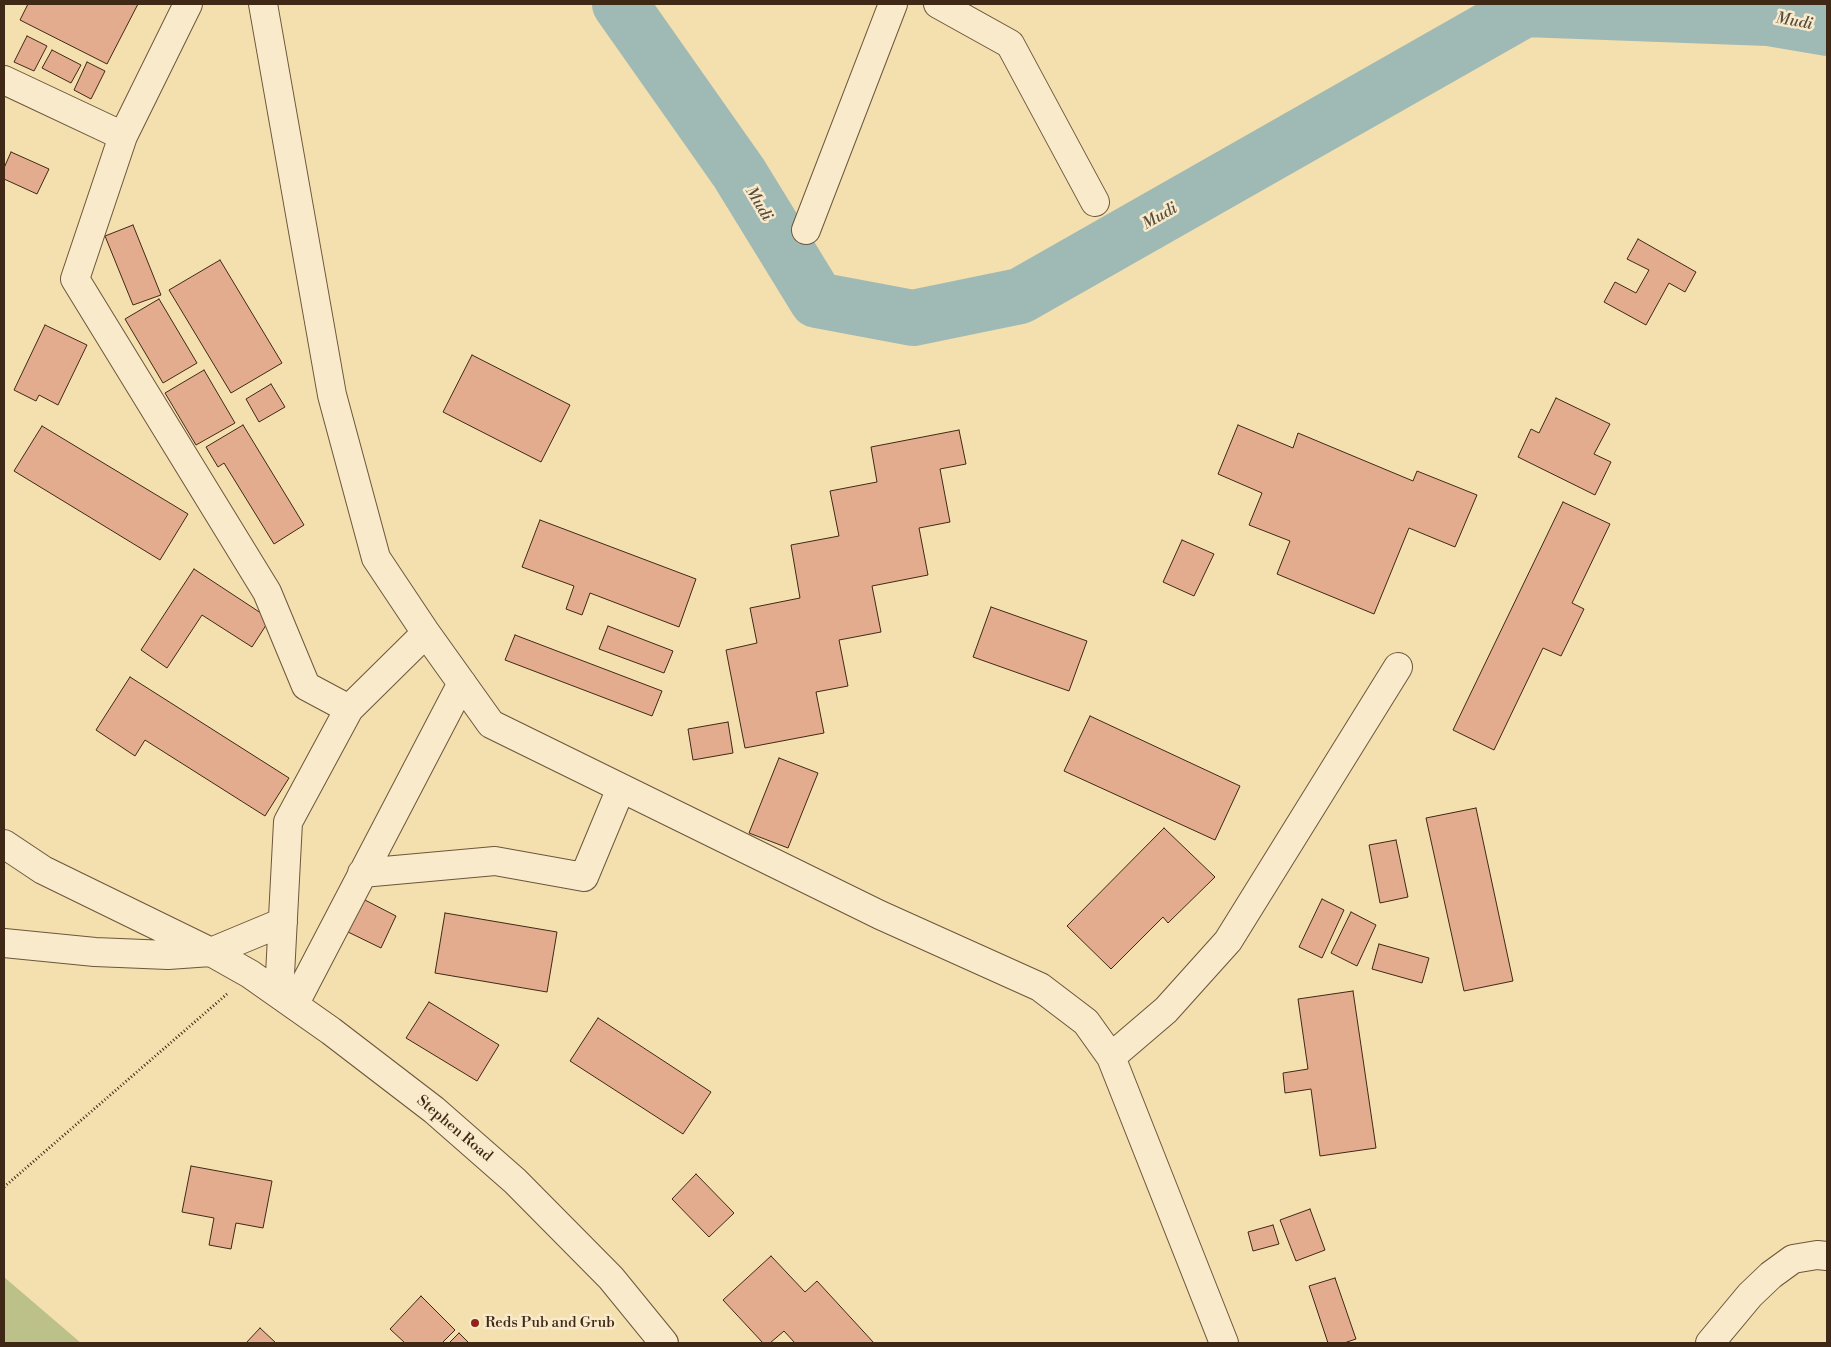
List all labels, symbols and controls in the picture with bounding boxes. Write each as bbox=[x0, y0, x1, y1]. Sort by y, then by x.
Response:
water label: Mudi bbox=[1774, 9, 1814, 35]
water label: Mudi bbox=[740, 183, 776, 225]
water label: Mudi bbox=[1139, 199, 1181, 235]
street label: Stephen Road bbox=[412, 1092, 496, 1166]
place label: Reds Pub and Grub bbox=[485, 1314, 615, 1332]
marker: Reds Pub and Grub bbox=[469, 1317, 481, 1329]

